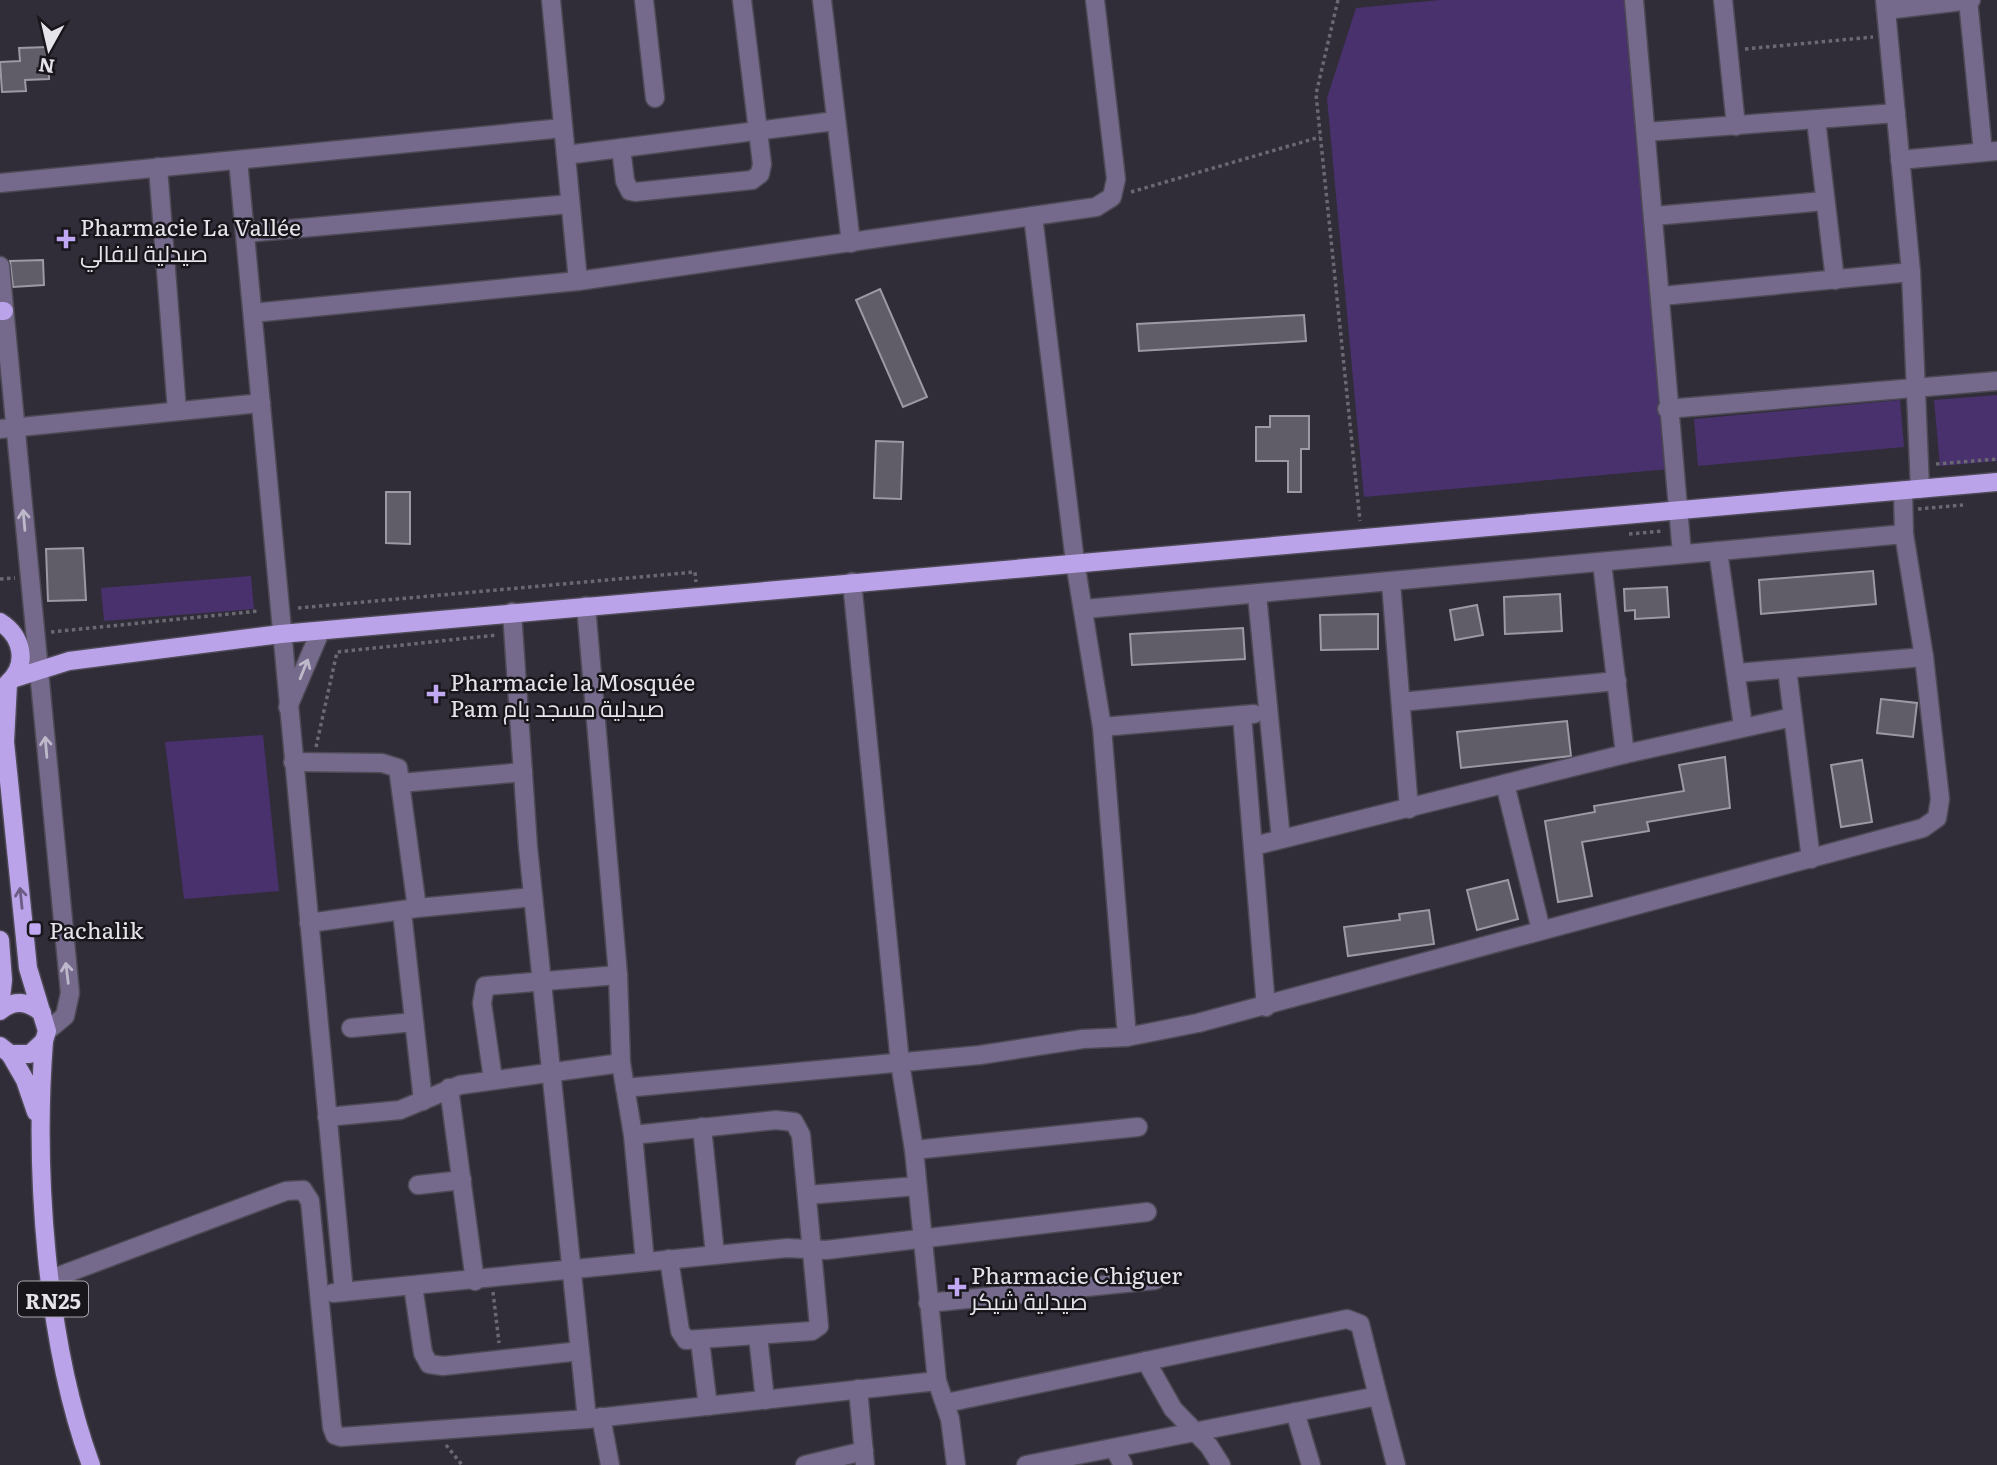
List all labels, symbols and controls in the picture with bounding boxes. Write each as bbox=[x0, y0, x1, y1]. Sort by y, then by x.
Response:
north arrow bbox=[14, 14, 84, 84]
text: N bbox=[37, 52, 56, 82]
place label: Pharmacie La Vallée صيدلية لافالي bbox=[80, 209, 301, 272]
marker: Pharmacie La Vallée صيدلية لافالي bbox=[58, 231, 74, 247]
one-way arrow bbox=[17, 509, 30, 532]
one-way arrow bbox=[298, 659, 311, 680]
place label: Pharmacie la Mosquée Pam صيدلية مسجد بام bbox=[450, 664, 695, 725]
marker: Pharmacie la Mosquée Pam صيدلية مسجد بام bbox=[428, 686, 444, 702]
one-way arrow bbox=[39, 736, 52, 758]
one-way arrow bbox=[14, 887, 27, 910]
place label: Pachalik bbox=[49, 912, 144, 946]
marker: Pachalik bbox=[27, 921, 43, 937]
one-way arrow bbox=[61, 962, 74, 985]
place label: Pharmacie Chiguer صيدلية شيكر bbox=[969, 1257, 1182, 1317]
marker: Pharmacie Chiguer صيدلية شيكر bbox=[949, 1279, 965, 1295]
road number: RN25 bbox=[18, 1282, 88, 1316]

